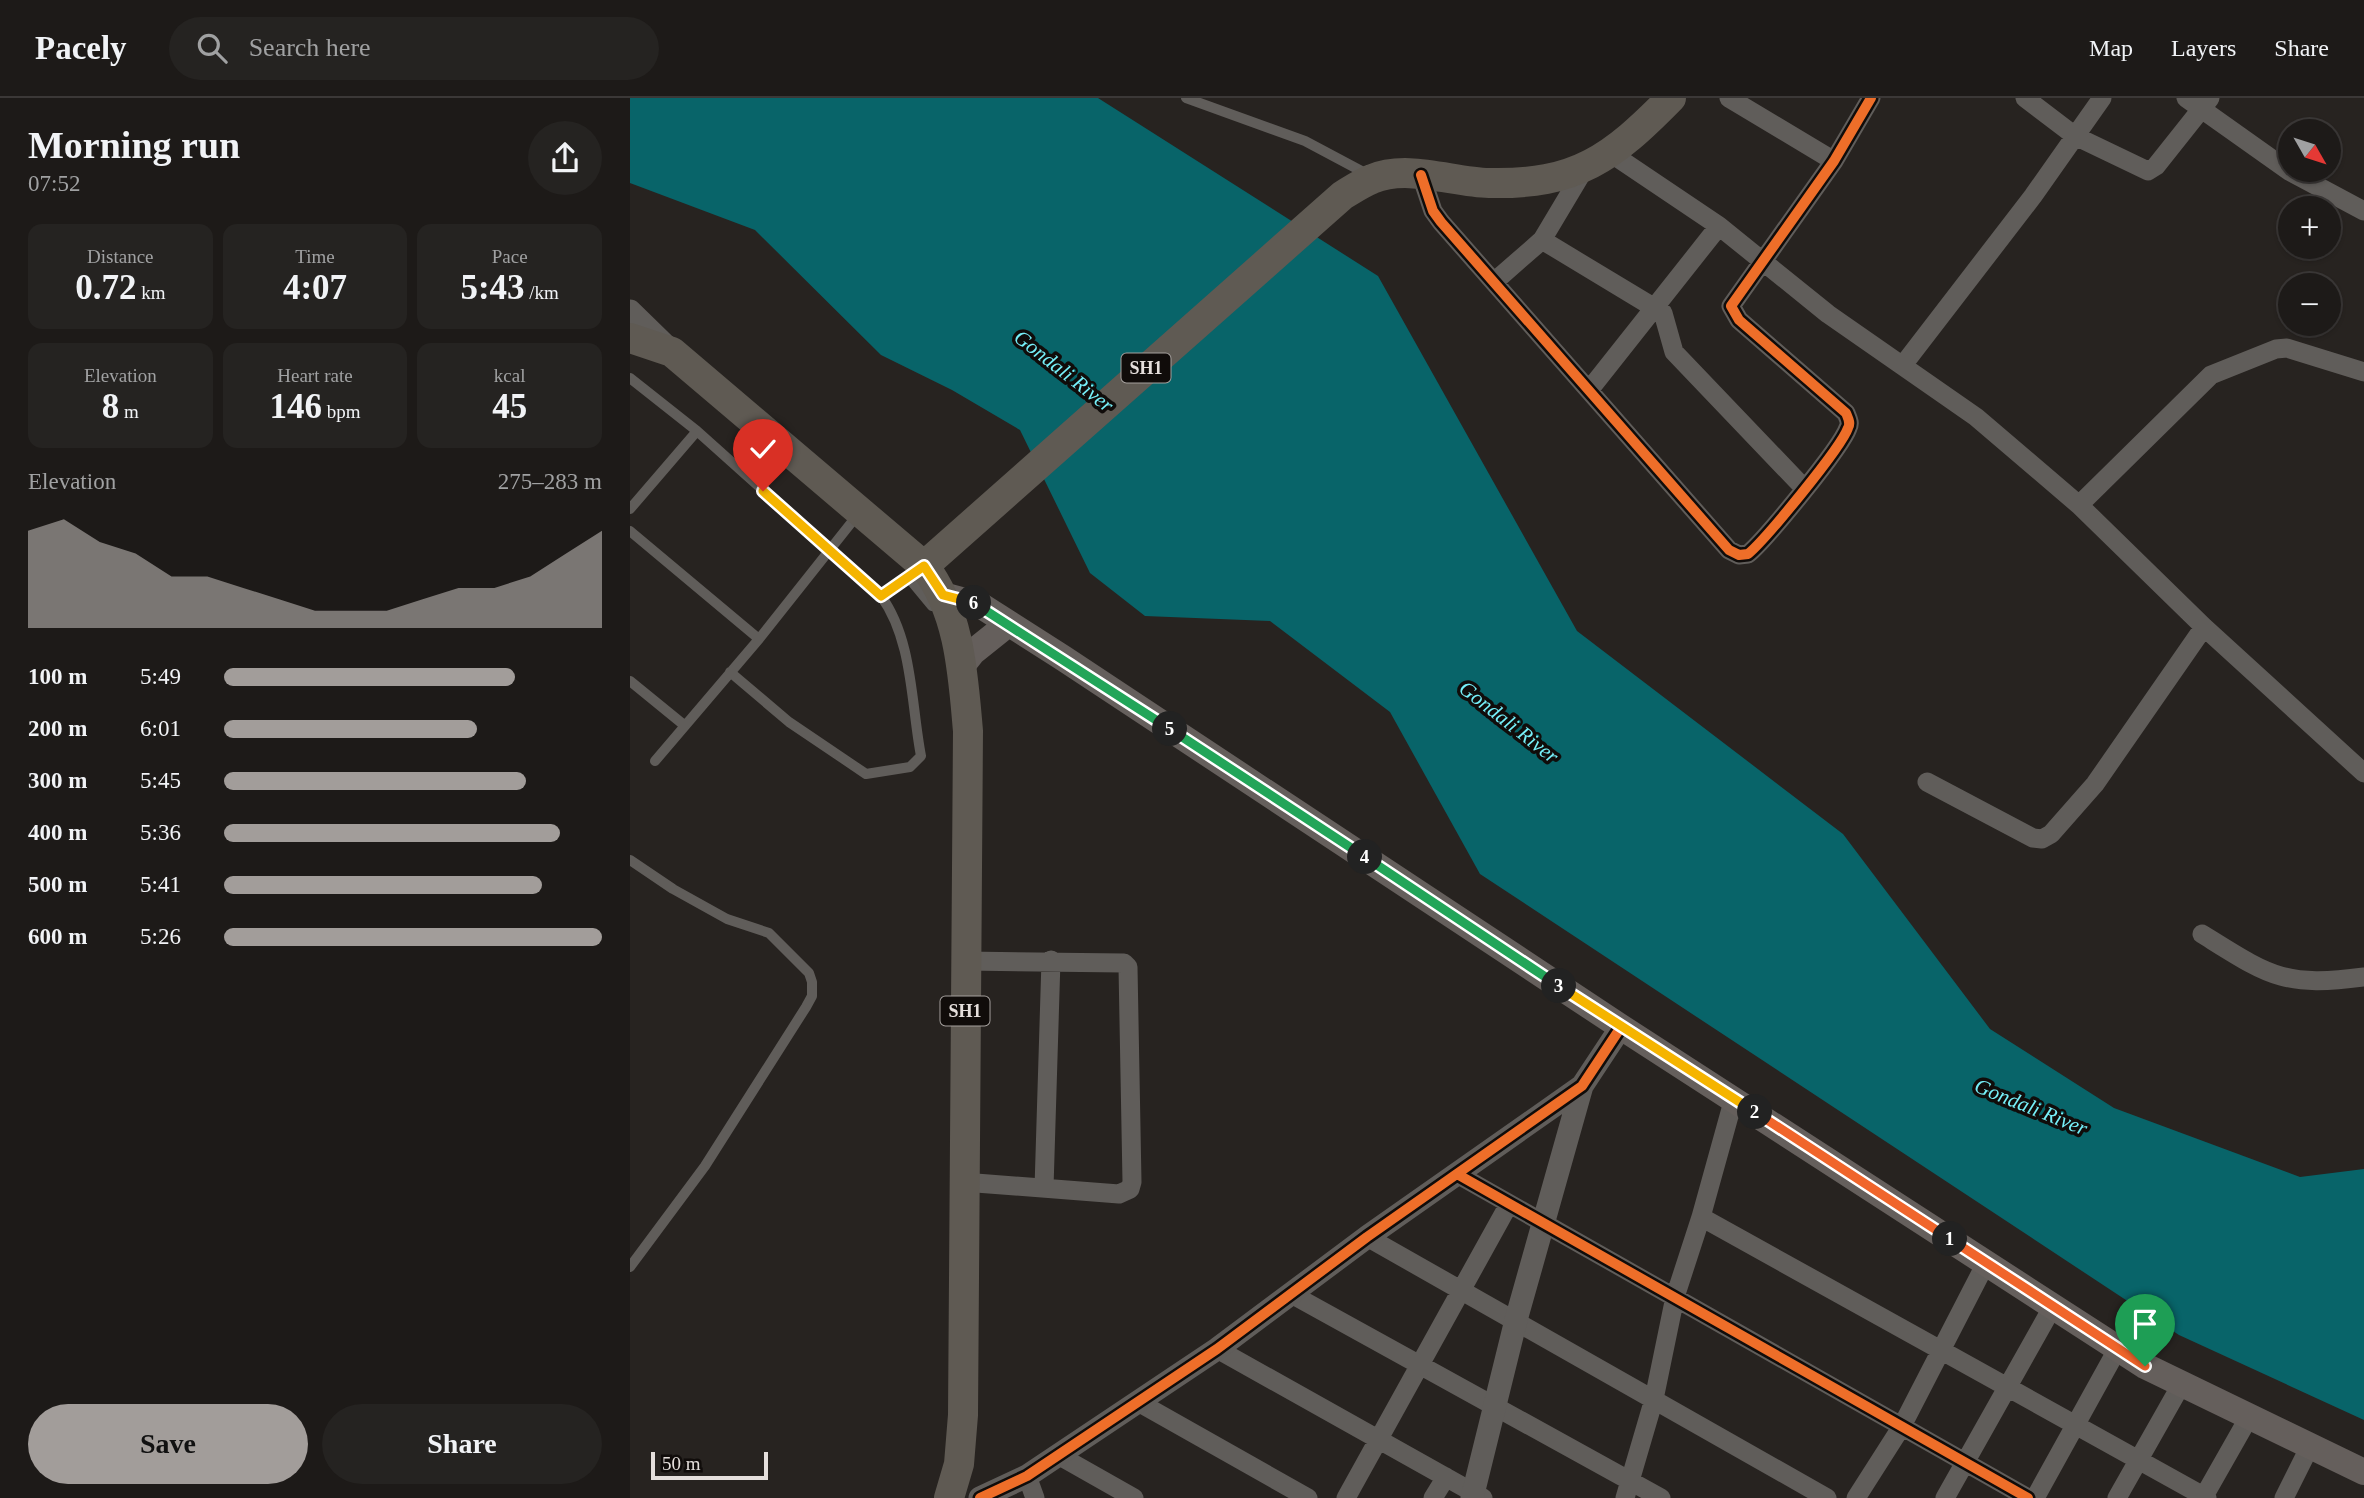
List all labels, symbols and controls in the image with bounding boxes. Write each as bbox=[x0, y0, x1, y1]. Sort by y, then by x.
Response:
search box bbox=[169, 17, 659, 80]
icon: search bbox=[193, 29, 231, 67]
text: Pacely bbox=[35, 30, 127, 66]
text: Search here bbox=[249, 33, 371, 62]
text: Map bbox=[2089, 35, 2133, 61]
text: Layers bbox=[2171, 35, 2236, 61]
text: Share bbox=[2274, 35, 2329, 61]
north arrow bbox=[2278, 119, 2342, 182]
map controls bbox=[2278, 119, 2341, 336]
button: share bbox=[528, 121, 602, 195]
text: Morning run bbox=[28, 124, 240, 166]
text: 07:52 bbox=[28, 171, 80, 196]
button: + bbox=[2278, 196, 2341, 259]
text: Distance bbox=[87, 246, 154, 267]
text: Time bbox=[295, 246, 335, 267]
text: Pace bbox=[492, 246, 528, 267]
text: 0.72 bbox=[75, 268, 136, 307]
text: 4:07 bbox=[283, 268, 347, 307]
text: 5:43 bbox=[460, 268, 525, 307]
button: − bbox=[2278, 273, 2341, 336]
text: km bbox=[136, 282, 165, 303]
text: /km bbox=[525, 282, 559, 303]
water label: Gondali River bbox=[1010, 325, 1119, 418]
road number: SH1 bbox=[1121, 354, 1170, 382]
text: Elevation bbox=[84, 365, 157, 386]
text: Heart rate bbox=[277, 365, 353, 386]
text: kcal bbox=[494, 365, 525, 386]
text: 8 bbox=[102, 387, 119, 426]
text: 146 bbox=[269, 387, 322, 426]
text: 45 bbox=[492, 387, 527, 426]
text: m bbox=[119, 401, 139, 422]
text: bpm bbox=[322, 401, 361, 422]
pin bbox=[733, 419, 793, 491]
icon: check bbox=[744, 430, 782, 468]
text: Elevation bbox=[28, 469, 116, 494]
text: 275–283 m bbox=[498, 469, 602, 494]
pin: 6 bbox=[956, 586, 992, 620]
text: 6 bbox=[969, 592, 978, 613]
text: 100 m bbox=[28, 664, 87, 689]
text: 5:49 bbox=[140, 664, 181, 689]
water label: Gondali River bbox=[1455, 676, 1564, 769]
pin: 5 bbox=[1152, 712, 1188, 746]
text: 200 m bbox=[28, 716, 87, 741]
text: 6:01 bbox=[140, 716, 181, 741]
text: 5 bbox=[1165, 718, 1174, 739]
text: 300 m bbox=[28, 768, 87, 793]
text: 5:45 bbox=[140, 768, 181, 793]
text: 400 m bbox=[28, 820, 87, 845]
text: 5:36 bbox=[140, 820, 181, 845]
pin: 4 bbox=[1348, 840, 1382, 874]
text: 4 bbox=[1360, 846, 1369, 867]
text: 500 m bbox=[28, 872, 87, 897]
text: 5:41 bbox=[140, 872, 181, 897]
text: 600 m bbox=[28, 924, 87, 949]
text: 5:26 bbox=[140, 924, 181, 949]
pin: 3 bbox=[1542, 968, 1576, 1004]
text: 3 bbox=[1554, 975, 1563, 996]
road number: SH1 bbox=[940, 996, 990, 1026]
water label: Gondali River bbox=[1971, 1073, 2092, 1141]
pin: 2 bbox=[1738, 1094, 1772, 1130]
text: 2 bbox=[1750, 1101, 1759, 1122]
pin: 1 bbox=[1932, 1222, 1968, 1256]
text: 1 bbox=[1945, 1228, 1954, 1249]
pin bbox=[2115, 1294, 2175, 1366]
icon: arrive bbox=[2126, 1305, 2164, 1343]
button: Save bbox=[28, 1404, 308, 1484]
button: Share bbox=[322, 1404, 602, 1484]
scale bar bbox=[651, 1449, 768, 1481]
text: 50 m bbox=[662, 1453, 701, 1474]

